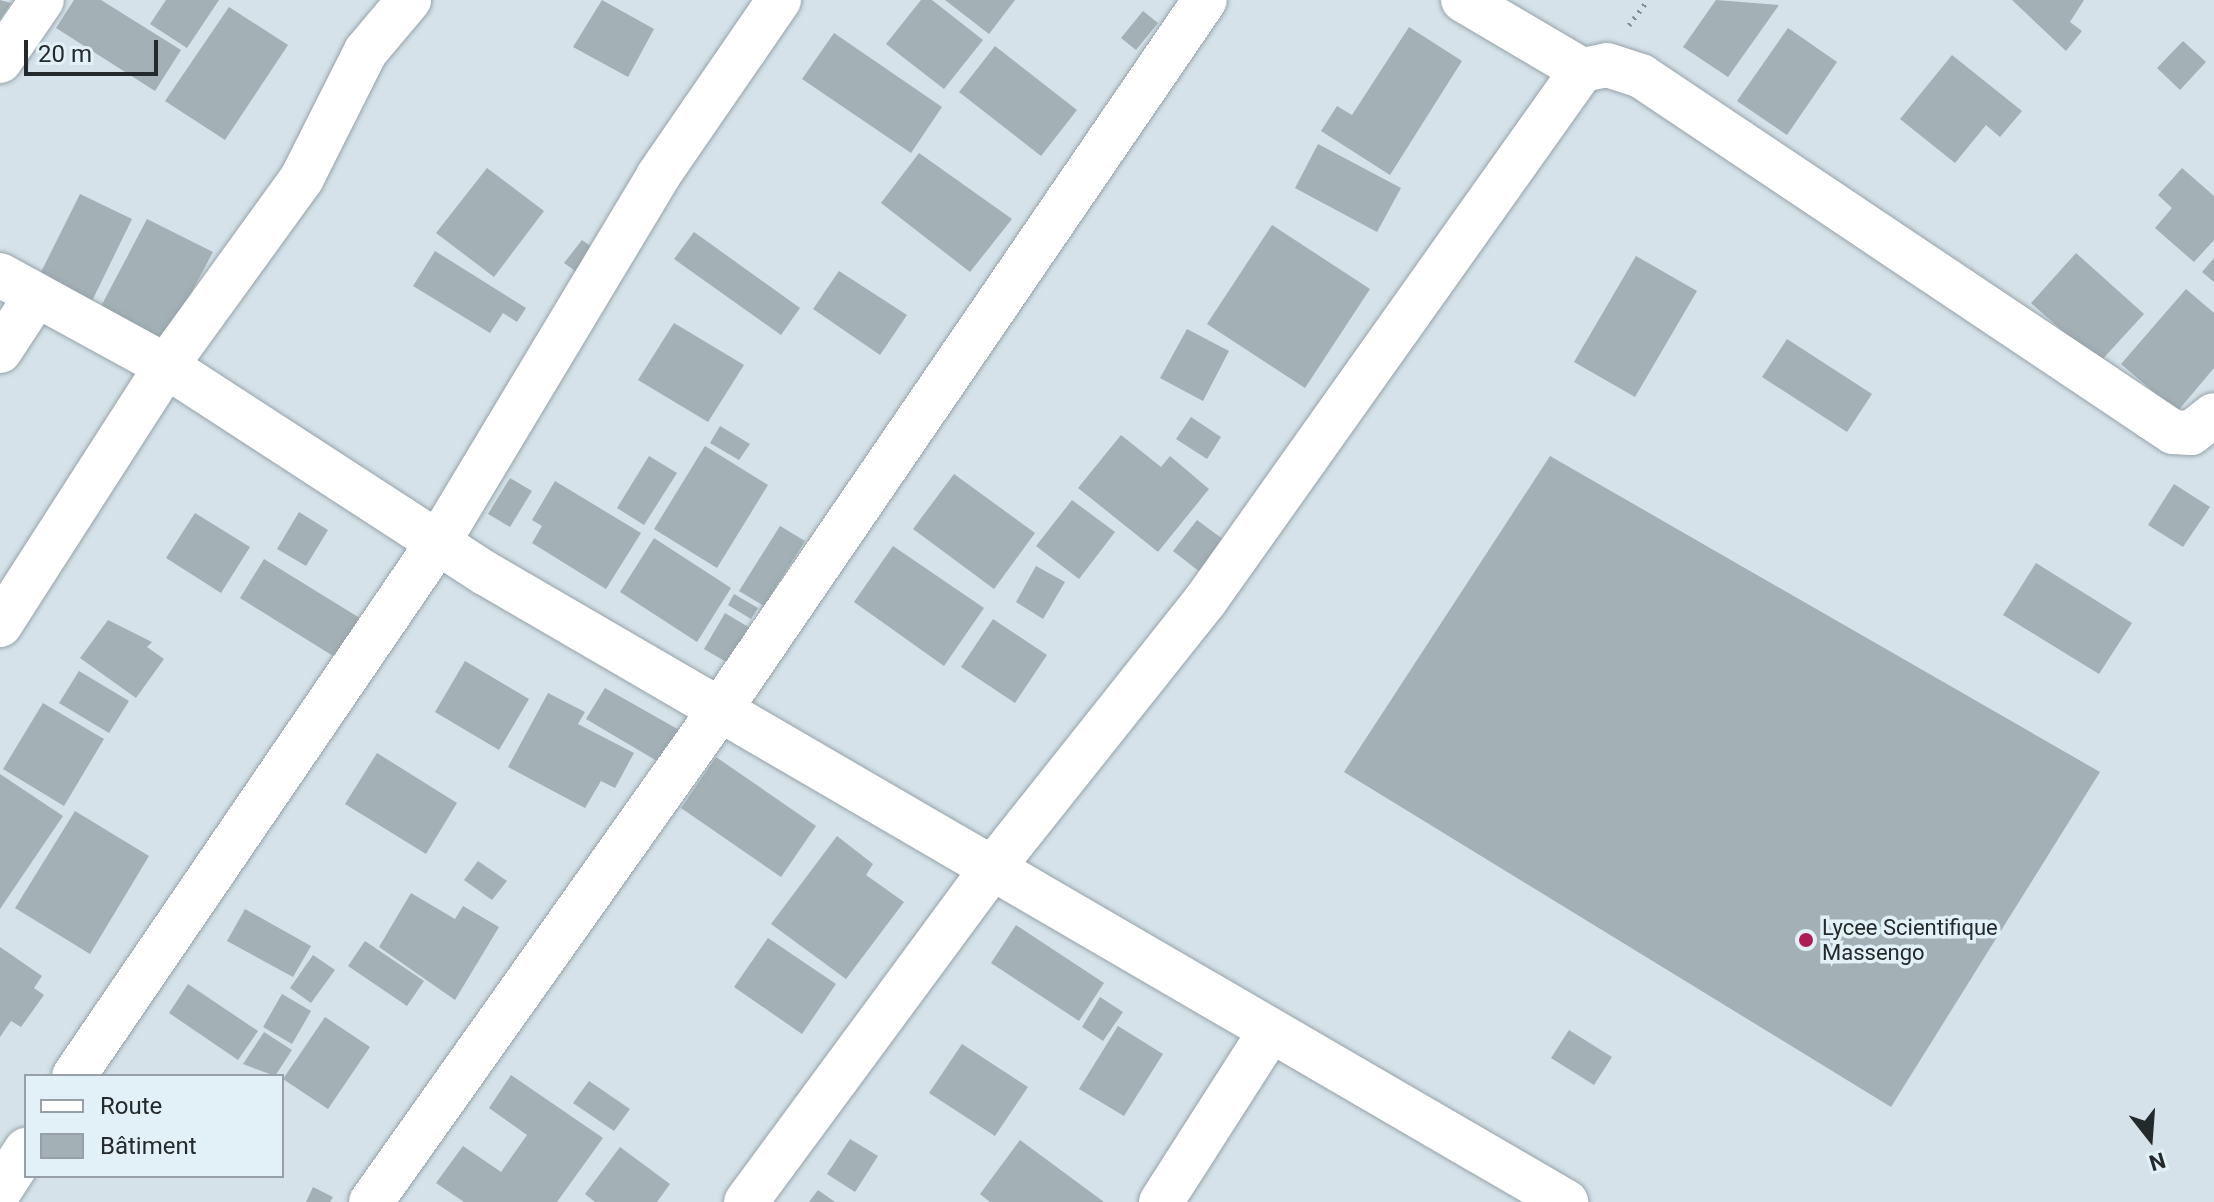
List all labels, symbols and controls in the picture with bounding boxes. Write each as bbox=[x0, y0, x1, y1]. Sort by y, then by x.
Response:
scale bar bbox=[28, 24, 162, 74]
text: 20 m bbox=[38, 40, 92, 68]
place label: Lycee Scientifique Massengo bbox=[1822, 914, 1998, 966]
marker: Lycee Scientifique Massengo bbox=[1797, 931, 1815, 949]
legend bbox=[24, 1074, 284, 1178]
text: Route bbox=[100, 1092, 162, 1120]
north arrow bbox=[2110, 1098, 2190, 1178]
text: Bâtiment bbox=[100, 1132, 197, 1160]
text: N bbox=[2146, 1147, 2168, 1176]

